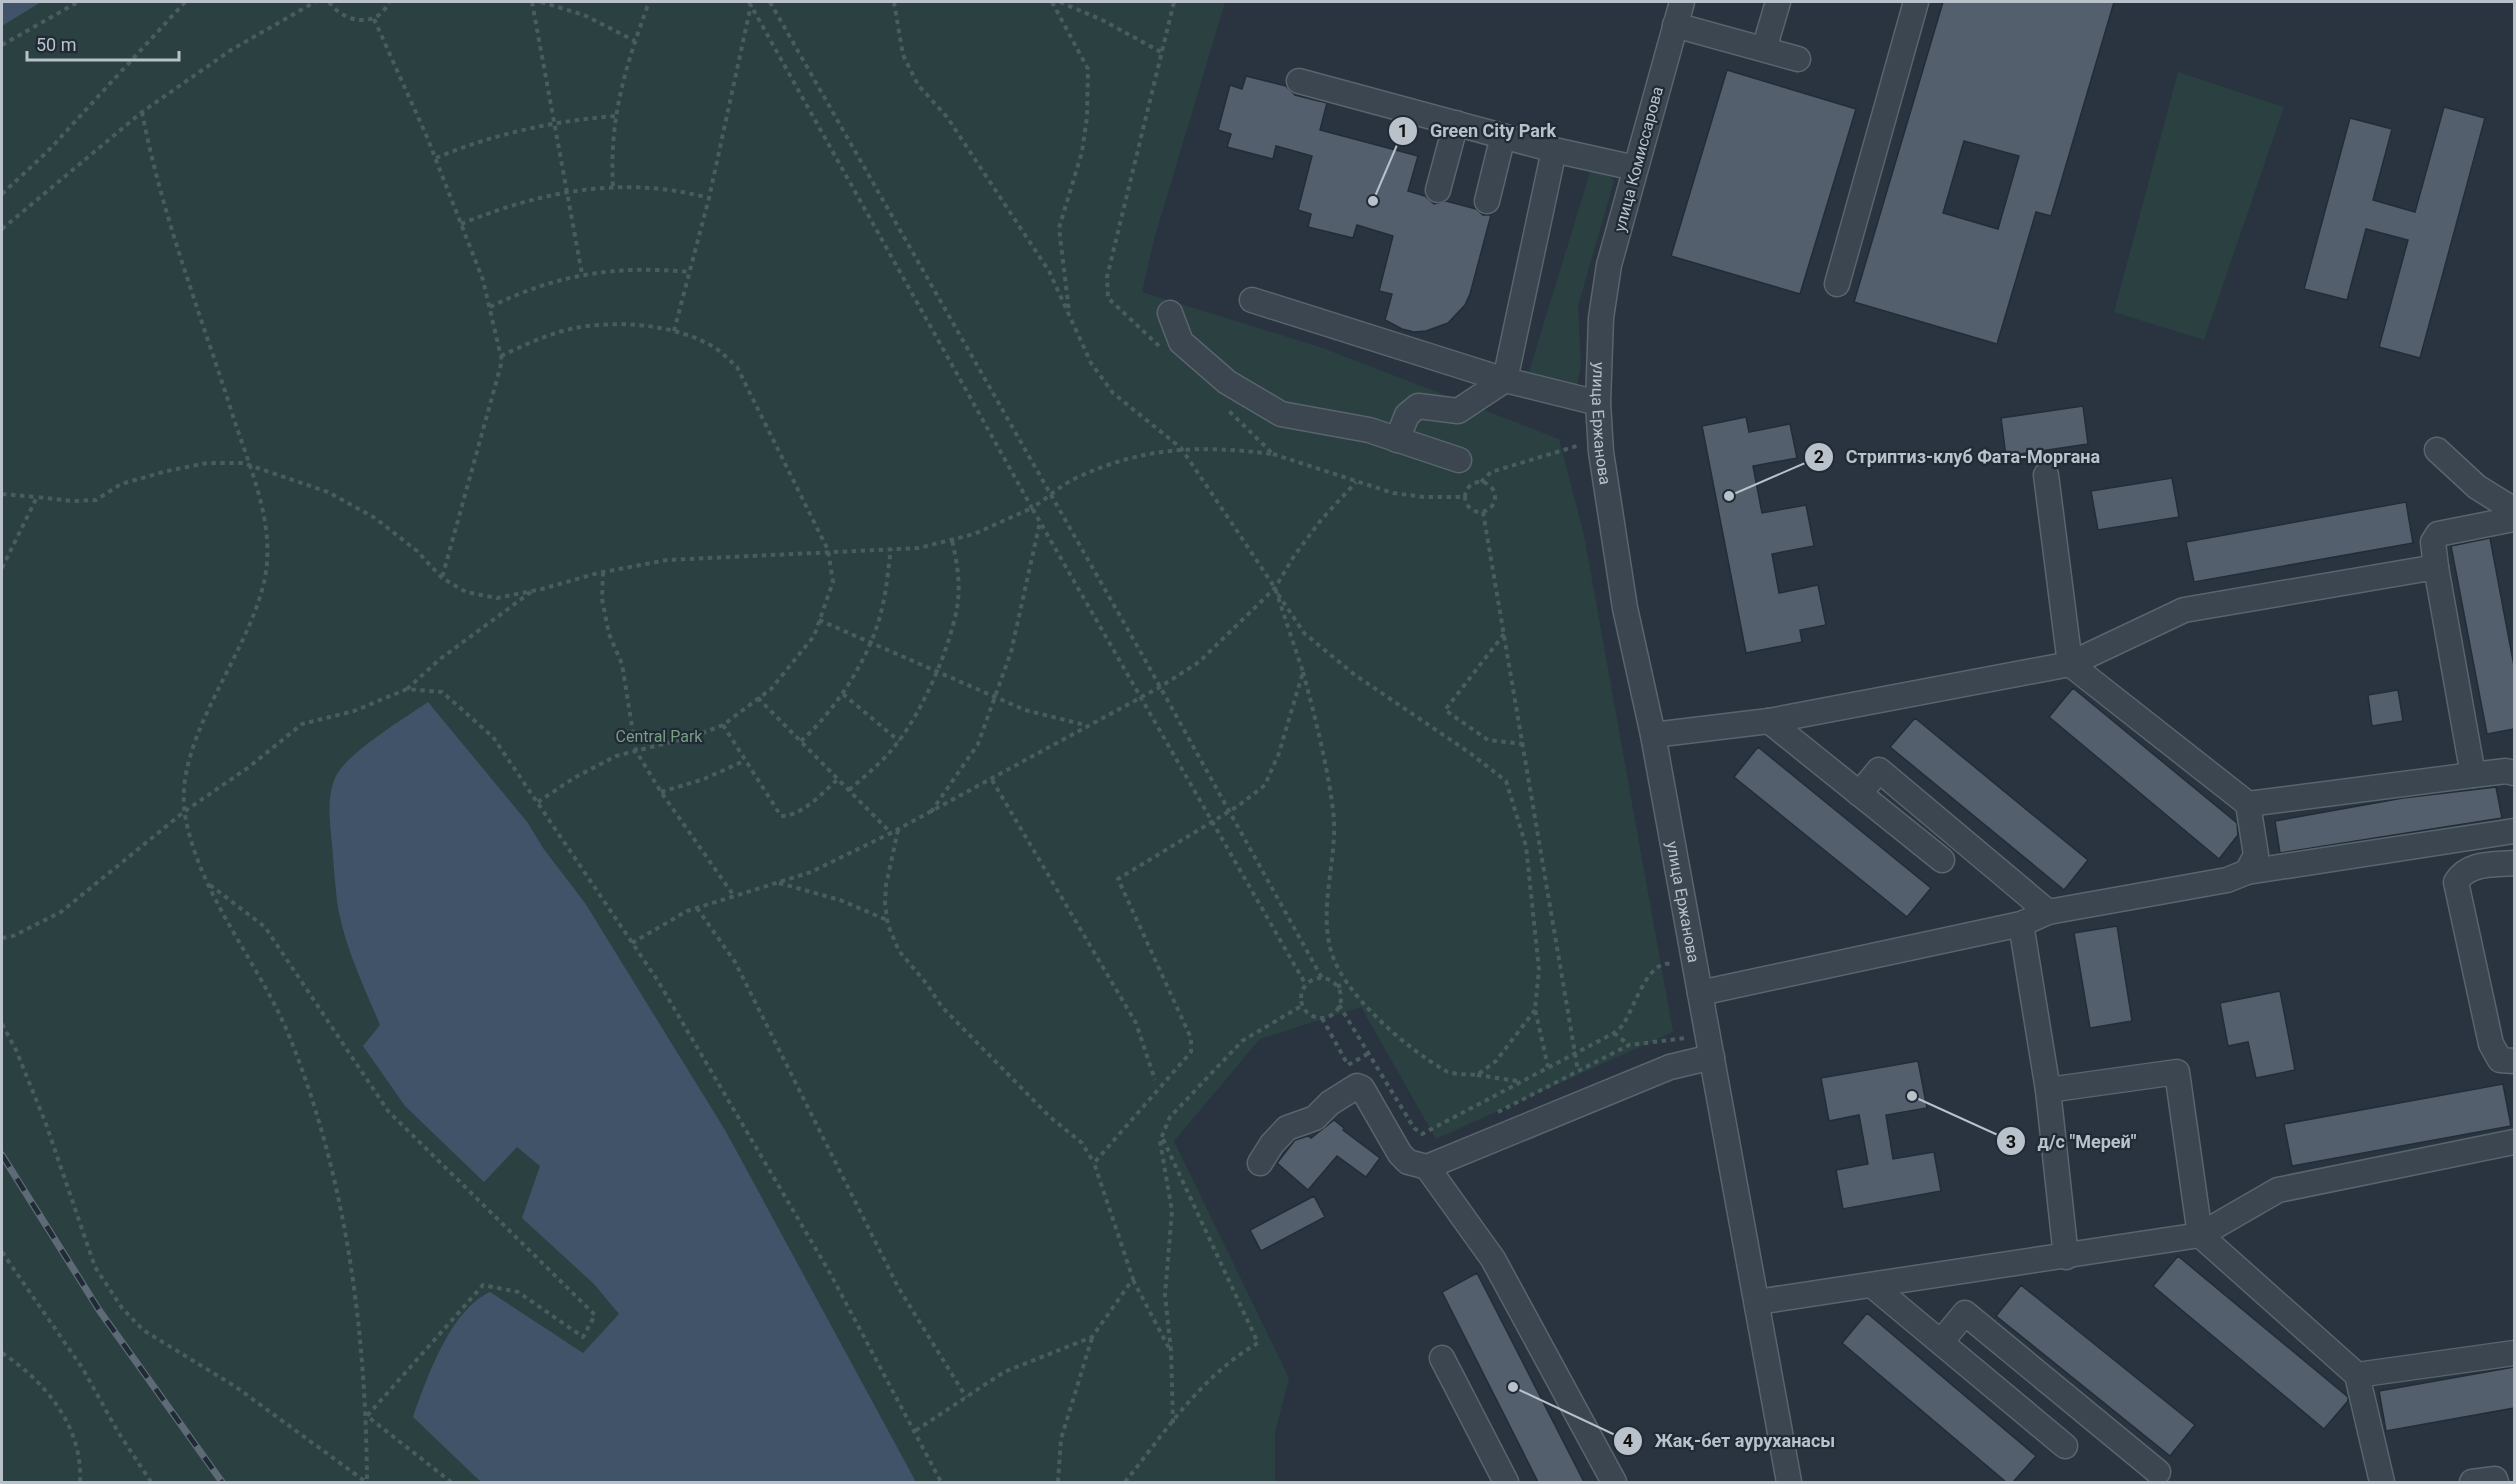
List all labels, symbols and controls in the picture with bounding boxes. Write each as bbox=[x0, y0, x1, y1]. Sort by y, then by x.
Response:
scale bar bbox=[27, 24, 178, 62]
text: 50 m bbox=[36, 34, 76, 55]
street label: улица Комиссарова bbox=[1610, 84, 1667, 234]
callout: Green City Park bbox=[1388, 113, 1568, 149]
text: 1 bbox=[1398, 120, 1408, 141]
text: Green City Park bbox=[1430, 120, 1556, 141]
street label: улица Ержанова bbox=[1588, 362, 1615, 486]
callout: Стриптиз-клуб Фата-Моргана bbox=[1804, 439, 2112, 475]
text: 2 bbox=[1814, 446, 1824, 467]
text: Стриптиз-клуб Фата-Моргана bbox=[1846, 446, 2101, 467]
park label: Central Park bbox=[616, 727, 703, 746]
street label: улица Ержанова bbox=[1662, 840, 1703, 964]
callout: д/с "Мерей" bbox=[1996, 1123, 2148, 1159]
text: 3 bbox=[2006, 1131, 2016, 1152]
text: д/с "Мерей" bbox=[2038, 1131, 2137, 1152]
callout: Жақ-бет ауруханасы bbox=[1613, 1423, 1847, 1459]
text: 4 bbox=[1623, 1430, 1633, 1451]
text: Жақ-бет ауруханасы bbox=[1655, 1430, 1835, 1451]

